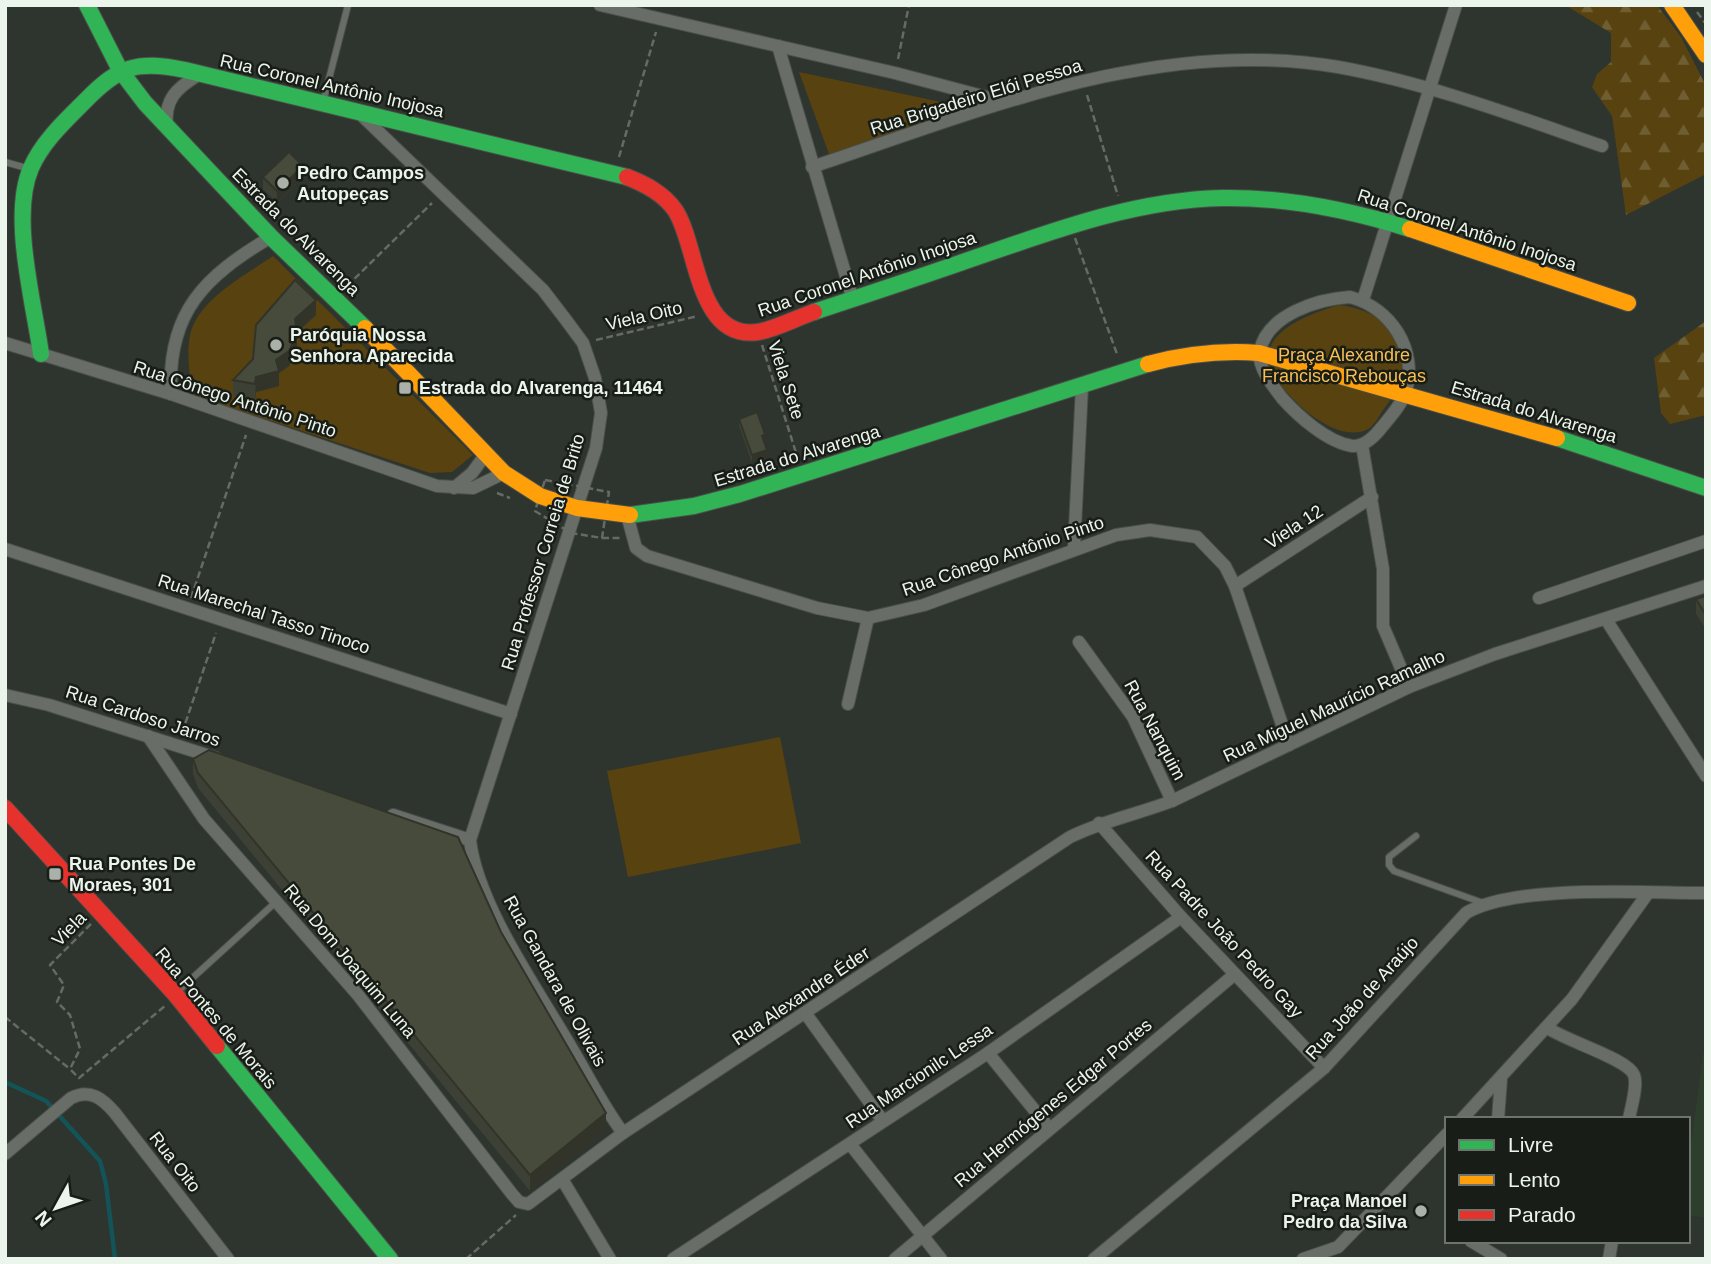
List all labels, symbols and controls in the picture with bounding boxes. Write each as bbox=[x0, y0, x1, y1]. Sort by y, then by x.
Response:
street label: Rua Coronel Antônio Inojosa bbox=[218, 50, 447, 122]
street label: Rua Brigadeiro Elói Pessoa bbox=[868, 55, 1085, 139]
place label: Pedro Campos Autopeças bbox=[297, 163, 424, 204]
street label: Estrada do Alvarenga bbox=[228, 164, 365, 301]
marker: Pedro Campos Autopeças bbox=[275, 175, 291, 191]
street label: Rua Coronel Antônio Inojosa bbox=[1355, 185, 1580, 275]
street label: Rua Coronel Antônio Inojosa bbox=[755, 227, 980, 321]
street label: Viela Oito bbox=[604, 298, 684, 334]
place label: Paróquia Nossa Senhora Aparecida bbox=[290, 325, 454, 366]
marker: Paróquia Nossa Senhora Aparecida bbox=[268, 337, 284, 353]
street label: Viela Sete bbox=[764, 338, 808, 422]
park label: Praça Alexandre Francisco Rebouças bbox=[1262, 345, 1426, 386]
street label: Rua Cônego Antônio Pinto bbox=[131, 357, 339, 441]
street label: Estrada do Alvarenga bbox=[1449, 377, 1620, 447]
place label: Estrada do Alvarenga, 11464 bbox=[419, 378, 662, 398]
marker: Estrada do Alvarenga, 11464 bbox=[397, 380, 413, 396]
street label: Estrada do Alvarenga bbox=[712, 421, 883, 491]
street label: Rua Professor Correia de Brito bbox=[497, 431, 589, 673]
street label: Viela 12 bbox=[1261, 501, 1327, 553]
street label: Rua Cônego Antônio Pinto bbox=[899, 512, 1107, 600]
street label: Rua Marechal Tasso Tinoco bbox=[155, 570, 373, 658]
street label: Rua Miguel Maurício Ramalho bbox=[1220, 646, 1448, 766]
street label: Rua Nanquim bbox=[1120, 677, 1190, 783]
street label: Rua Cardoso Jarros bbox=[63, 682, 223, 750]
street label: Rua Padre João Pedro Gay bbox=[1141, 846, 1307, 1022]
place label: Rua Pontes De Moraes, 301 bbox=[69, 854, 196, 895]
marker: Rua Pontes De Moraes, 301 bbox=[47, 866, 63, 882]
street label: Rua Dom Joaquim Luna bbox=[280, 880, 421, 1043]
street label: Rua Gandara de Olivais bbox=[500, 892, 610, 1070]
street label: Viela bbox=[48, 907, 91, 950]
street label: Rua João de Araújo bbox=[1302, 933, 1422, 1063]
street label: Rua Pontes de Morais bbox=[151, 943, 281, 1093]
street label: Rua Alexandre Éder bbox=[729, 943, 873, 1049]
street label: Rua Hermógenes Edgar Portes bbox=[950, 1015, 1156, 1191]
street label: Rua Marcionilc Lessa bbox=[842, 1019, 997, 1132]
legend bbox=[1445, 1117, 1690, 1243]
street label: Rua Oito bbox=[145, 1128, 205, 1196]
text: Livre bbox=[1508, 1133, 1554, 1156]
text: Lento bbox=[1508, 1168, 1561, 1191]
north arrow bbox=[21, 1173, 91, 1243]
place label: Praça Manoel Pedro da Silva bbox=[1283, 1191, 1408, 1232]
marker: Praça Manoel Pedro da Silva bbox=[1413, 1203, 1429, 1219]
text: Parado bbox=[1508, 1203, 1576, 1226]
text: N bbox=[31, 1207, 56, 1231]

